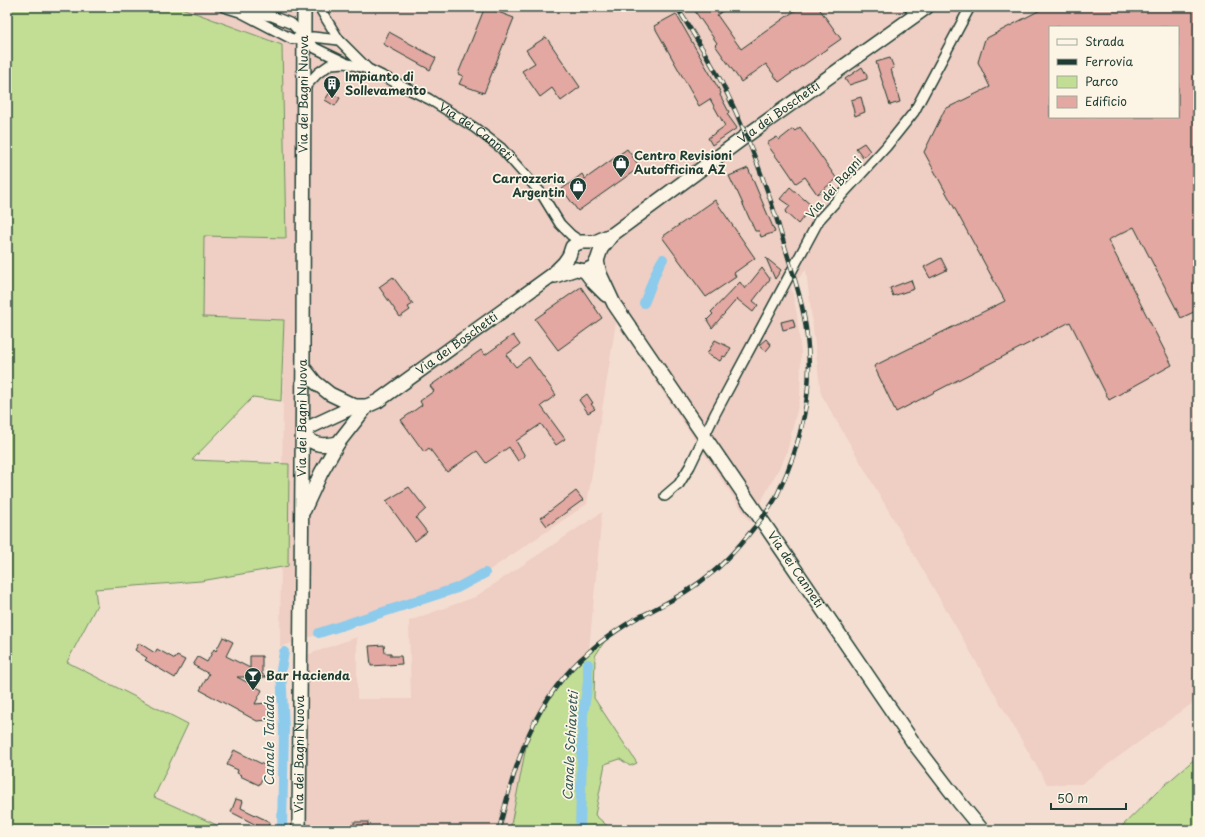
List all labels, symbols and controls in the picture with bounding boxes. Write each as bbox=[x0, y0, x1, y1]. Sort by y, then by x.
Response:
legend bbox=[1049, 26, 1179, 118]
text: Strada bbox=[1085, 32, 1125, 50]
street label: Via dei Bagni Nuova bbox=[294, 34, 312, 153]
text: Ferrovia bbox=[1085, 52, 1134, 70]
place label: Impianto di Sollevamento bbox=[345, 67, 426, 99]
text: Parco bbox=[1085, 72, 1119, 90]
building icon: Impianto di Sollevamento bbox=[322, 74, 342, 99]
street label: Via dei Boschetti bbox=[734, 76, 823, 147]
text: Edificio bbox=[1085, 92, 1127, 110]
street label: Via dei Canneti bbox=[436, 97, 518, 165]
place label: Centro Revisioni Autofficina AZ bbox=[634, 146, 732, 178]
street label: Via dei Bagni bbox=[801, 152, 865, 222]
shop icon: Centro Revisioni Autofficina AZ bbox=[611, 153, 631, 178]
place label: Carrozzeria Argentin bbox=[492, 169, 566, 201]
shop icon: Carrozzeria Argentin bbox=[568, 176, 588, 201]
street label: Via dei Boschetti bbox=[412, 307, 501, 379]
street label: Via dei Bagni Nuova bbox=[292, 358, 311, 477]
street label: Via dei Canneti bbox=[763, 527, 829, 611]
bar icon: Bar Hacienda bbox=[243, 666, 263, 691]
place label: Bar Hacienda bbox=[266, 666, 350, 684]
water label: Canale Schiavetti bbox=[557, 689, 582, 801]
street label: Via dei Bagni Nuova bbox=[289, 694, 308, 813]
water label: Canale Taiada bbox=[259, 695, 278, 786]
scale bar bbox=[1051, 785, 1126, 811]
text: 50 m bbox=[1057, 789, 1088, 807]

